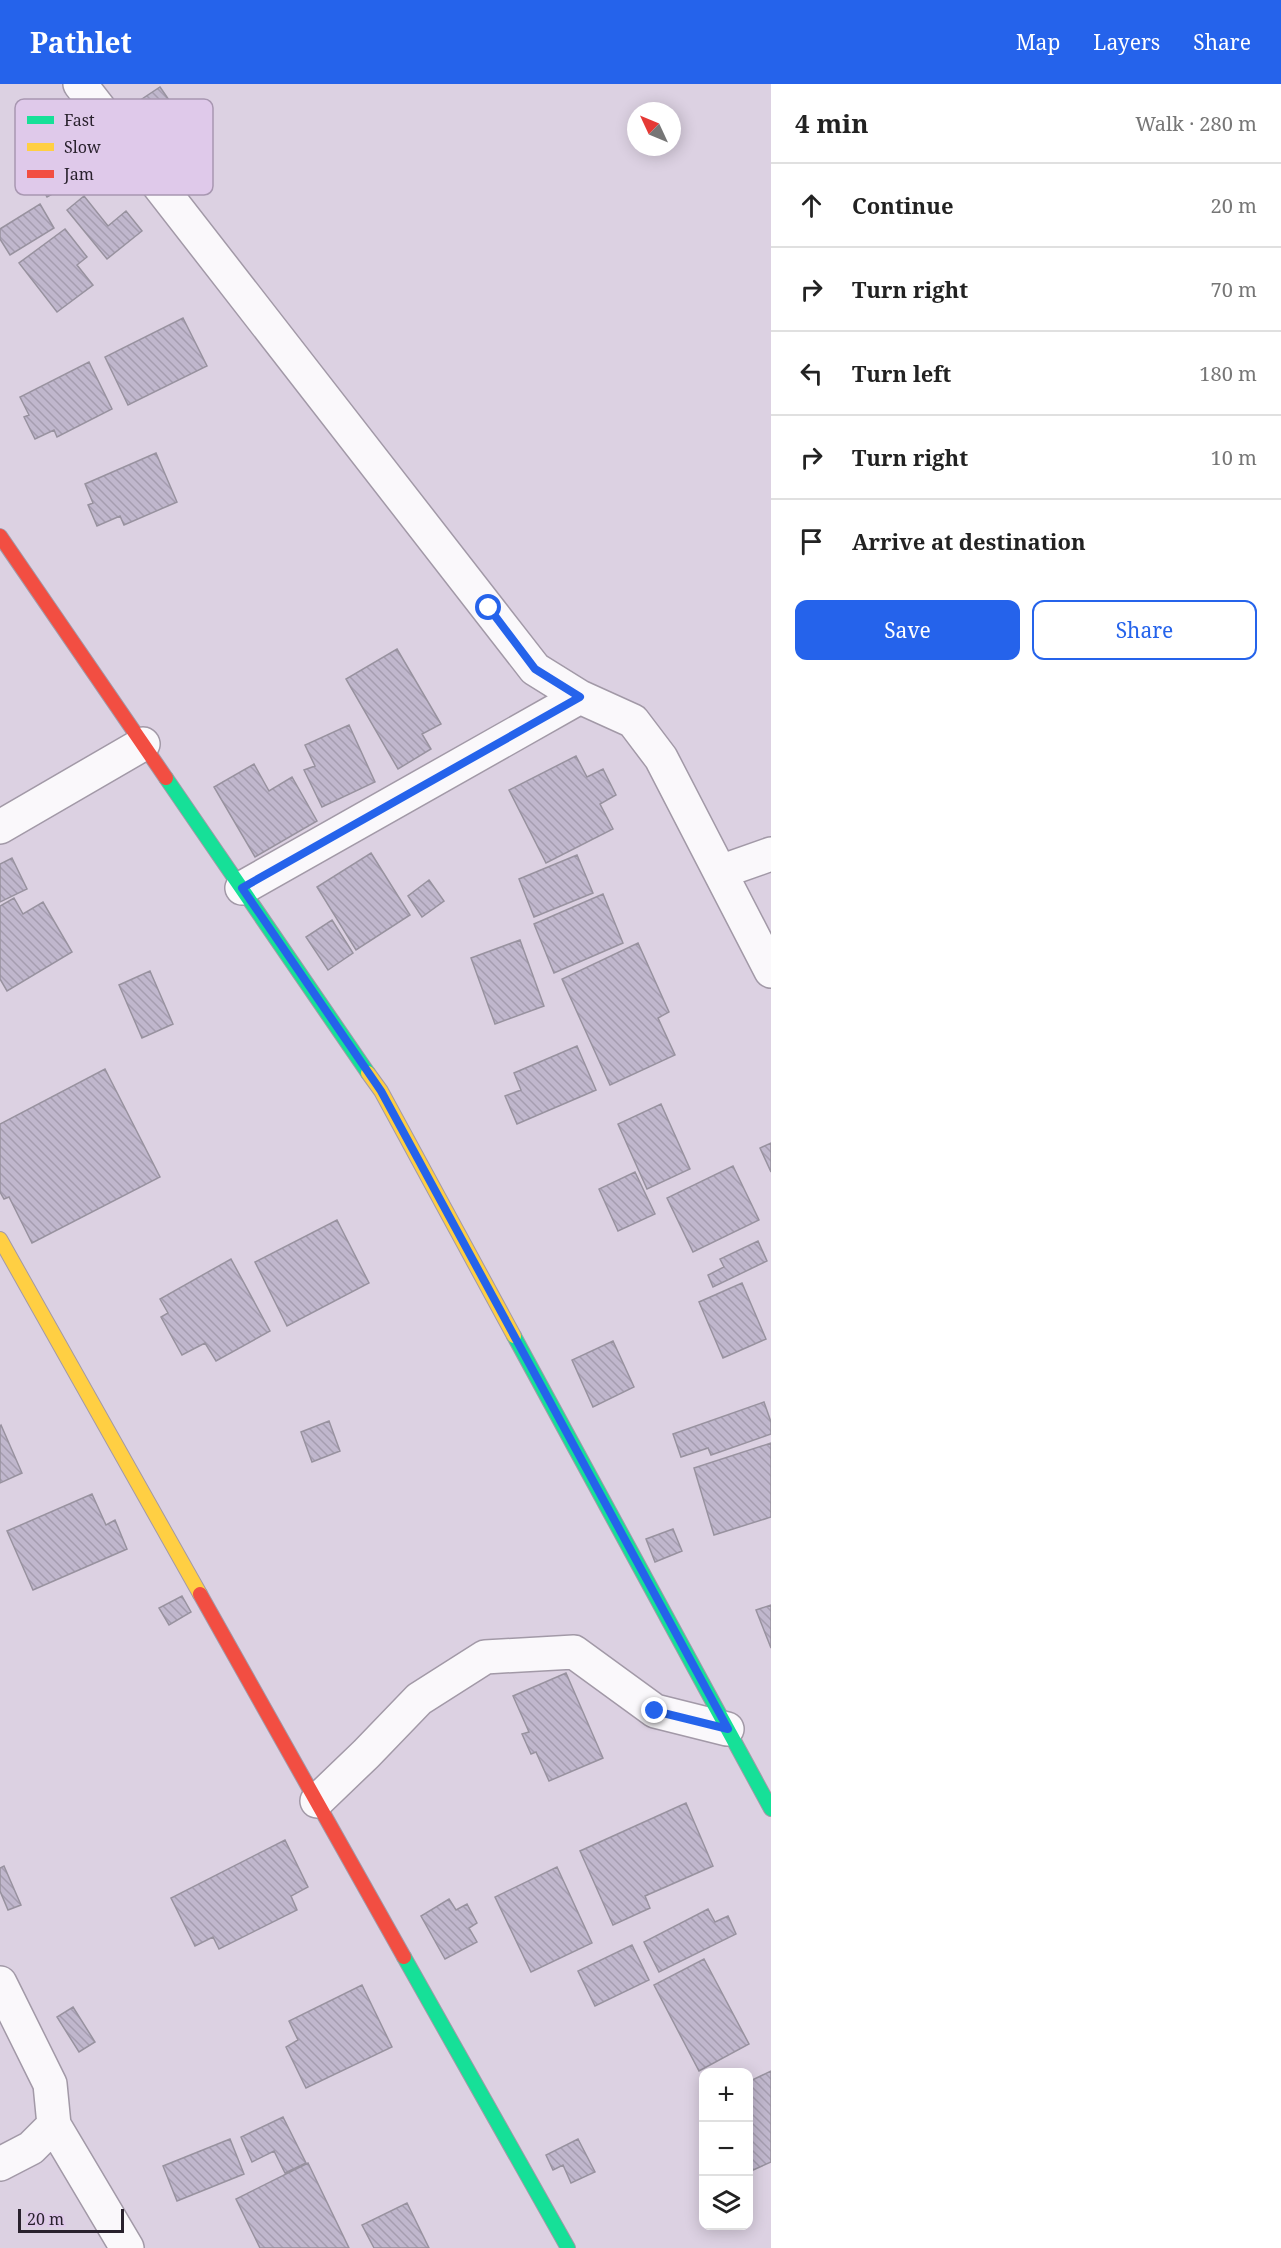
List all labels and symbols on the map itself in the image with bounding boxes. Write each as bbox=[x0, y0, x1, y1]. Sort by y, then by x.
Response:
legend bbox=[15, 99, 213, 195]
north arrow bbox=[627, 102, 681, 156]
text: Fast bbox=[64, 109, 95, 131]
text: Slow bbox=[64, 136, 101, 158]
text: Jam bbox=[63, 163, 94, 185]
route start bbox=[475, 594, 501, 620]
route end bbox=[641, 1697, 667, 1723]
scale bar bbox=[18, 2206, 124, 2234]

